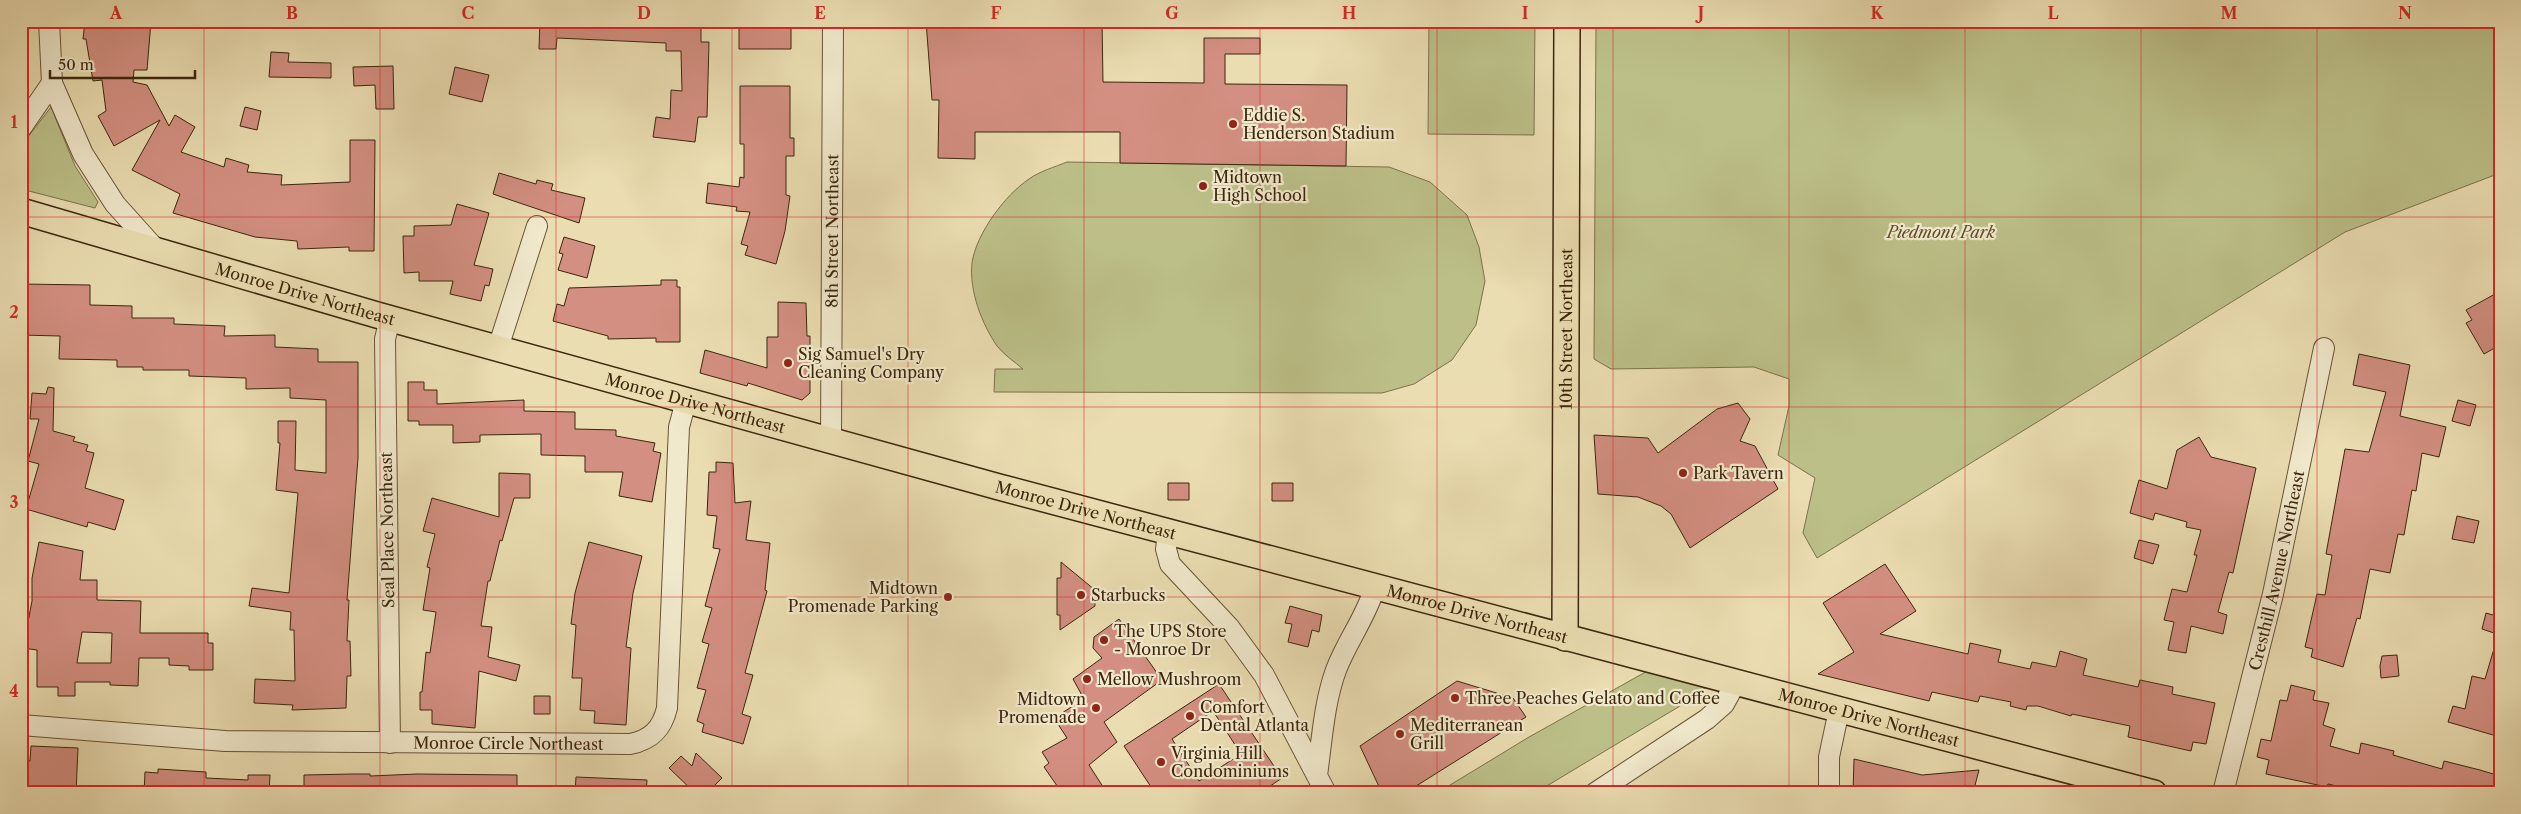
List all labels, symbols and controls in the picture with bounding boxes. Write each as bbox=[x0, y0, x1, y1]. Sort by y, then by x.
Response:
text: A bbox=[109, 3, 123, 23]
text: B bbox=[286, 3, 298, 23]
text: C bbox=[462, 3, 474, 23]
text: D bbox=[637, 3, 651, 23]
text: E bbox=[814, 3, 826, 23]
text: F bbox=[991, 3, 1002, 23]
text: G bbox=[1165, 3, 1179, 23]
text: H bbox=[1342, 3, 1356, 23]
text: I bbox=[1522, 3, 1529, 23]
text: J bbox=[1695, 3, 1704, 23]
text: K bbox=[1871, 3, 1885, 23]
text: L bbox=[2047, 3, 2059, 23]
text: M bbox=[2221, 3, 2238, 23]
text: N bbox=[2398, 3, 2412, 23]
scale bar bbox=[50, 48, 195, 80]
text: 50 m bbox=[58, 55, 94, 74]
place label: Eddie S. Henderson Stadium bbox=[1243, 105, 1395, 143]
text: 1 bbox=[10, 112, 18, 132]
marker: Eddie S. Henderson Stadium bbox=[1227, 118, 1239, 130]
street label: 8th Street Northeast bbox=[822, 154, 842, 308]
place label: Midtown High School bbox=[1213, 167, 1307, 205]
marker: Midtown High School bbox=[1197, 180, 1209, 192]
park label: Piedmont Park bbox=[1885, 222, 1996, 242]
street label: 10th Street Northeast bbox=[1556, 248, 1576, 410]
street label: Monroe Drive Northeast bbox=[213, 258, 398, 330]
text: 2 bbox=[9, 302, 19, 322]
place label: Sig Samuel's Dry Cleaning Company bbox=[798, 344, 945, 382]
marker: Sig Samuel's Dry Cleaning Company bbox=[782, 357, 794, 369]
street label: Monroe Drive Northeast bbox=[603, 369, 788, 438]
street label: Seal Place Northeast bbox=[376, 451, 398, 608]
place label: Park Tavern bbox=[1693, 463, 1784, 483]
marker: Park Tavern bbox=[1677, 467, 1689, 479]
street label: Cresthill Avenue Northeast bbox=[2244, 468, 2308, 673]
street label: Monroe Drive Northeast bbox=[993, 476, 1179, 544]
text: 3 bbox=[9, 492, 19, 512]
place label: Midtown Promenade Parking bbox=[788, 578, 939, 616]
street label: Monroe Drive Northeast bbox=[1385, 580, 1570, 647]
place label: Starbucks bbox=[1091, 585, 1166, 605]
marker: Starbucks bbox=[1075, 589, 1087, 601]
marker: Midtown Promenade Parking bbox=[942, 591, 954, 603]
place label: The UPS Store - Monroe Dr bbox=[1114, 621, 1227, 659]
marker: The UPS Store - Monroe Dr bbox=[1098, 634, 1110, 646]
place label: Mellow Mushroom bbox=[1097, 669, 1241, 689]
marker: Mellow Mushroom bbox=[1081, 673, 1093, 685]
text: 4 bbox=[9, 681, 19, 701]
street label: Monroe Drive Northeast bbox=[1776, 684, 1962, 751]
place label: Three Peaches Gelato and Coffee bbox=[1465, 688, 1720, 708]
place label: Midtown Promenade bbox=[998, 689, 1086, 727]
marker: Three Peaches Gelato and Coffee bbox=[1449, 692, 1461, 704]
place label: Comfort Dental Atlanta bbox=[1200, 697, 1310, 735]
marker: Midtown Promenade bbox=[1090, 702, 1102, 714]
marker: Comfort Dental Atlanta bbox=[1184, 710, 1196, 722]
place label: Mediterranean Grill bbox=[1410, 715, 1523, 753]
marker: Mediterranean Grill bbox=[1394, 728, 1406, 740]
street label: Monroe Circle Northeast bbox=[413, 732, 604, 754]
place label: Virginia Hill Condominiums bbox=[1170, 743, 1289, 781]
marker: Virginia Hill Condominiums bbox=[1155, 756, 1167, 768]

